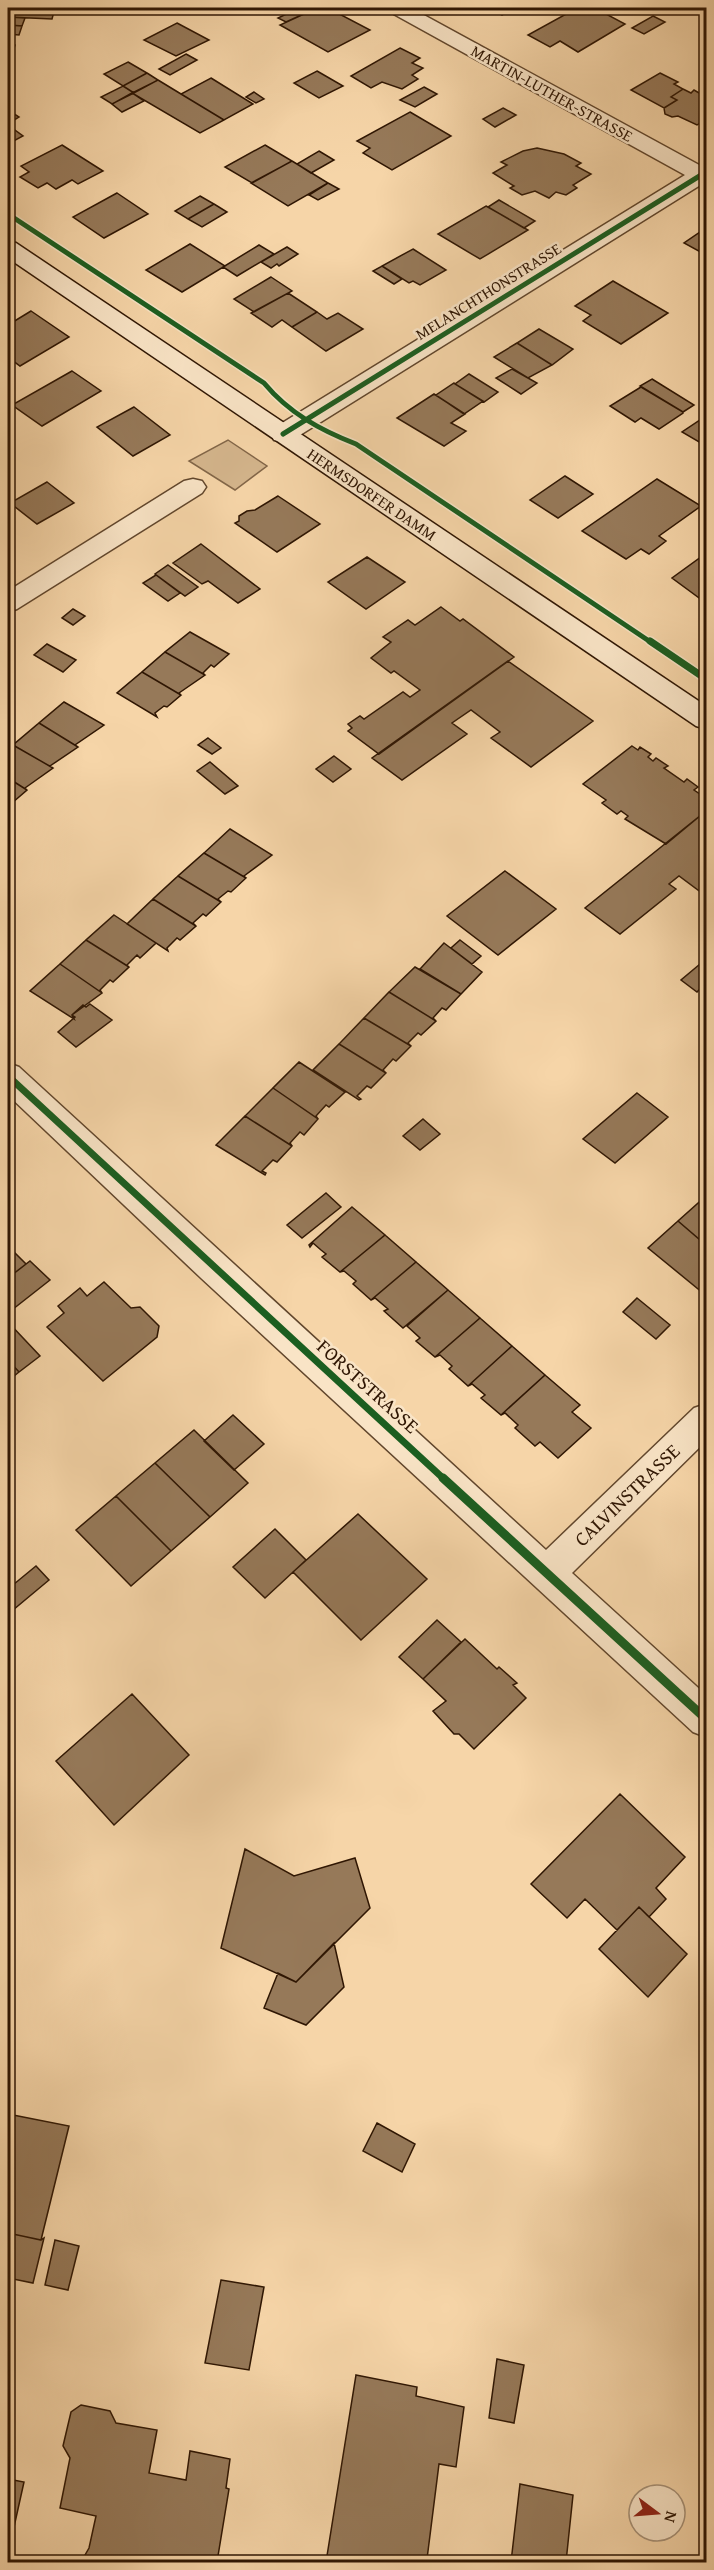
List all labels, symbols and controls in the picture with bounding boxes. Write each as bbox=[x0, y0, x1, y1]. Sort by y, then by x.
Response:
street label: MARTIN-LUTHER-STRASSE bbox=[467, 38, 637, 148]
street label: MELANCHTHONSTRASSE bbox=[411, 236, 565, 346]
street label: HERMSDORFER DAMM bbox=[303, 442, 441, 546]
street label: FORSTSTRASSE bbox=[311, 1332, 426, 1439]
street label: CALVINSTRASSE bbox=[567, 1437, 686, 1553]
north arrow bbox=[627, 2483, 687, 2543]
text: N bbox=[658, 2509, 684, 2526]

